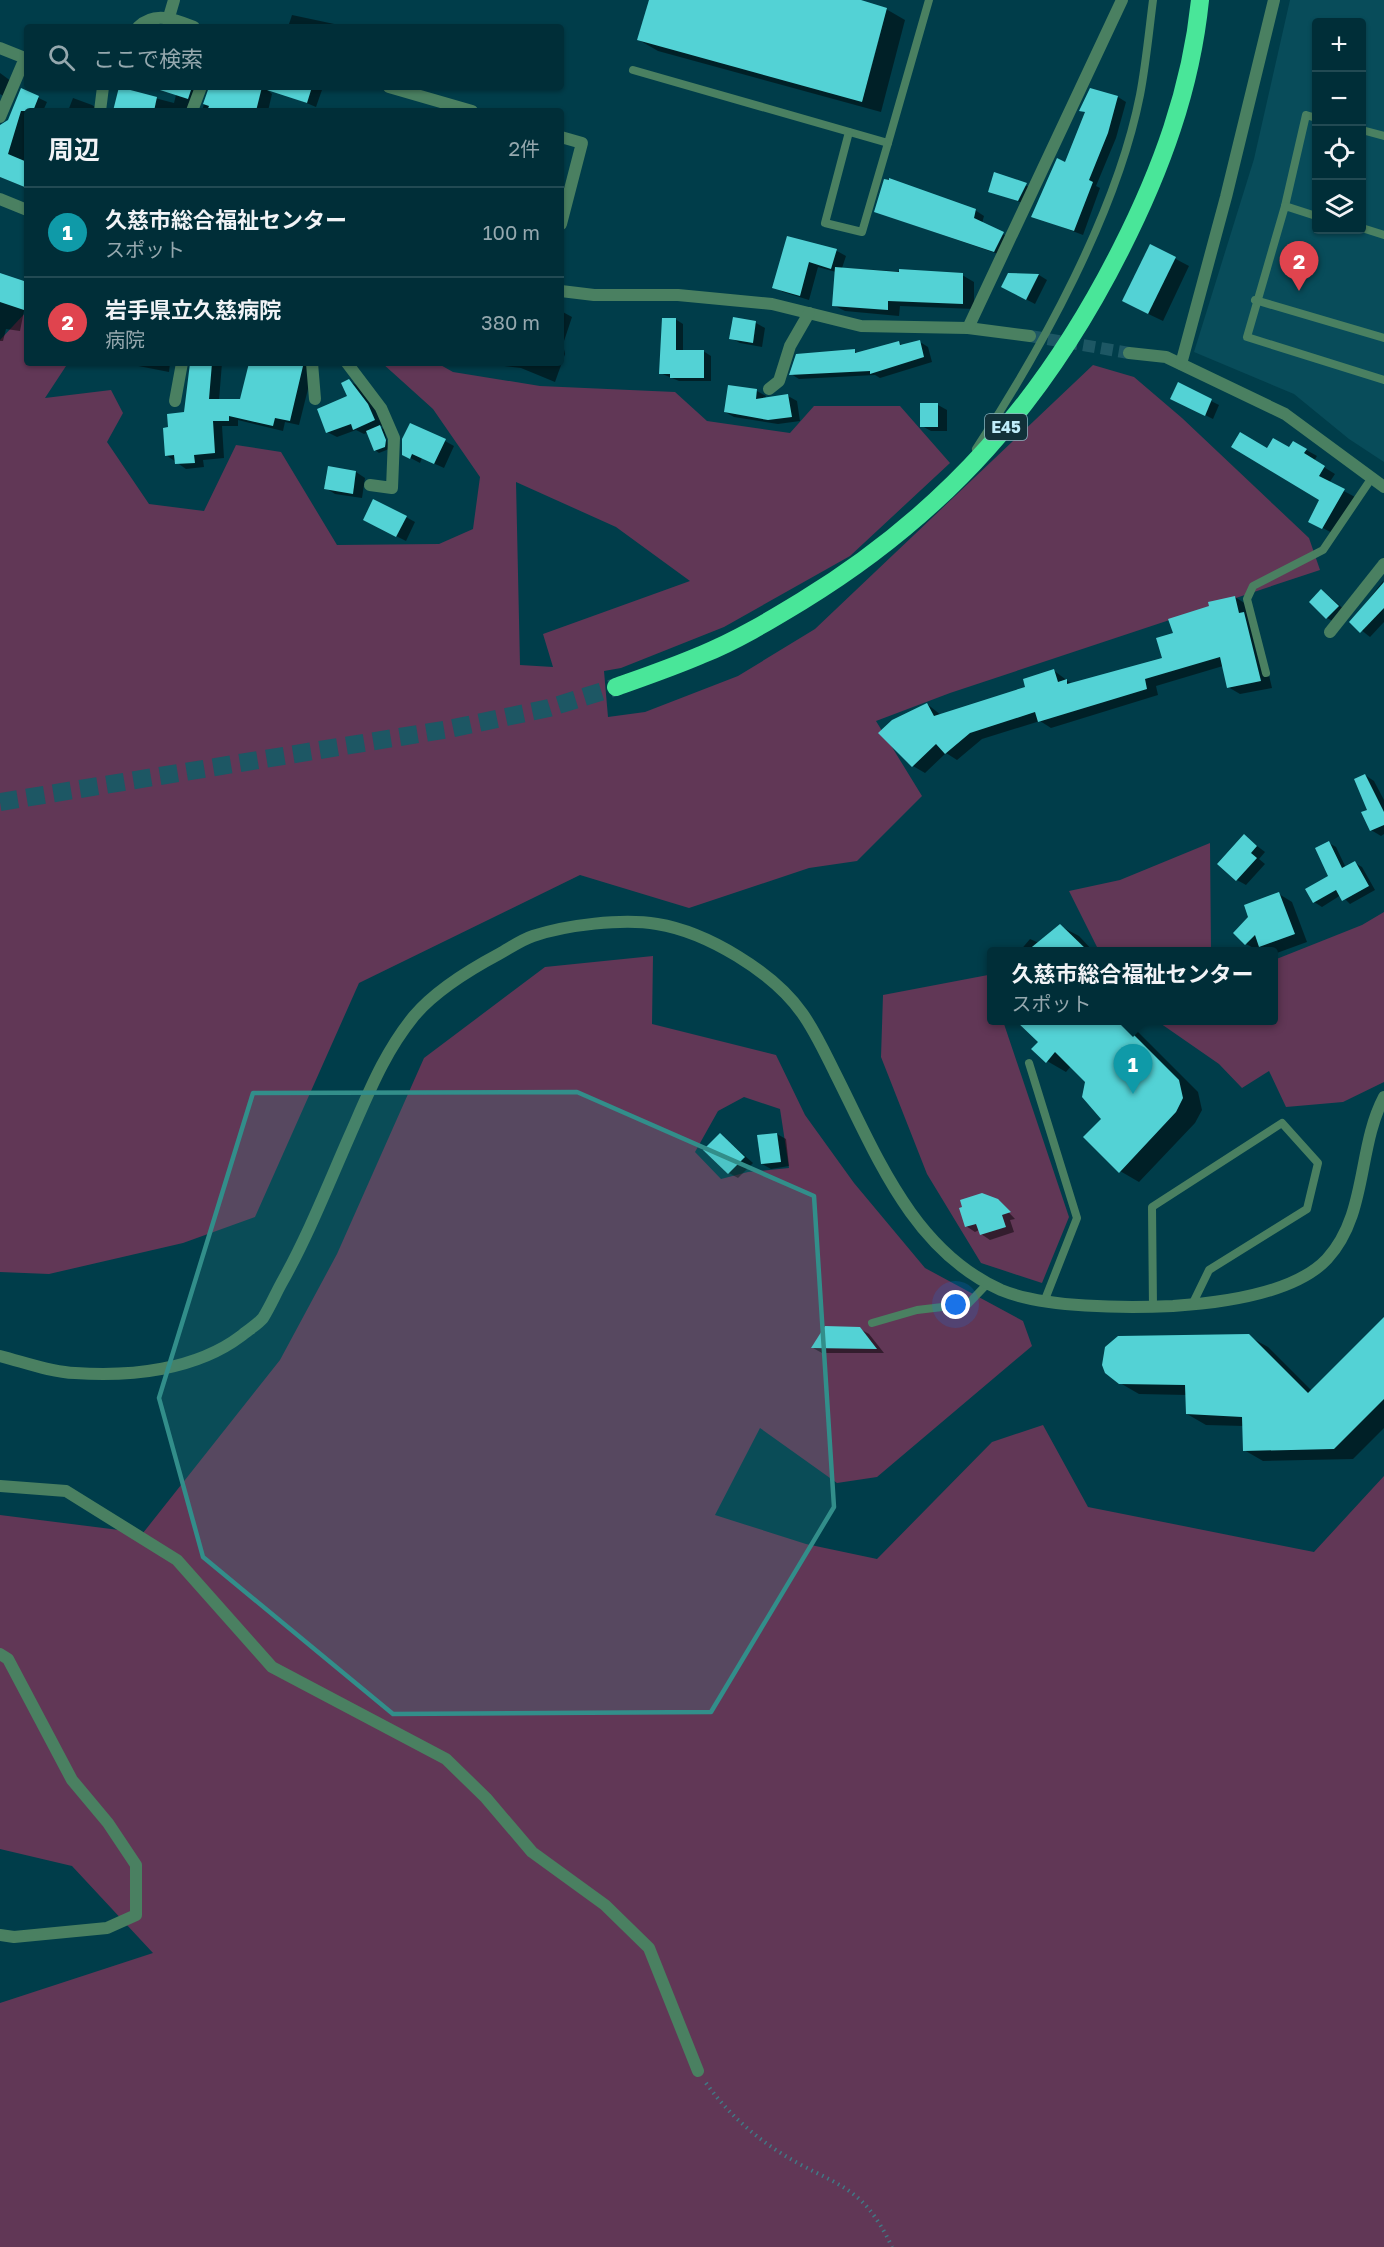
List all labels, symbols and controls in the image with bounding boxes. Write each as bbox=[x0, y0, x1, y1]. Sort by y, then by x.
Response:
map controls bbox=[1312, 18, 1366, 234]
button: + bbox=[1312, 18, 1366, 72]
search box bbox=[24, 24, 564, 90]
icon: search bbox=[45, 41, 78, 74]
text: ここで検索 bbox=[93, 45, 203, 72]
button: − bbox=[1312, 72, 1366, 126]
button: locate bbox=[1312, 126, 1366, 180]
text: 周辺 bbox=[48, 134, 100, 165]
text: 2件 bbox=[508, 136, 540, 160]
button: layers bbox=[1312, 180, 1366, 234]
text: 久慈市総合福祉センター bbox=[105, 206, 347, 233]
text: 1 bbox=[62, 220, 73, 244]
text: 100 m bbox=[483, 220, 540, 244]
text: スポット bbox=[105, 237, 185, 261]
pin: 2 bbox=[1280, 242, 1318, 291]
text: 岩手県立久慈病院 bbox=[105, 296, 281, 323]
text: 2 bbox=[61, 310, 74, 334]
text: 380 m bbox=[481, 310, 540, 334]
text: 病院 bbox=[105, 327, 145, 351]
road number: E45 bbox=[985, 414, 1027, 440]
popup bbox=[987, 947, 1278, 1025]
text: 久慈市総合福祉センター bbox=[1011, 960, 1254, 987]
text: スポット bbox=[1011, 991, 1091, 1015]
pin: 1 bbox=[1114, 1044, 1152, 1094]
your location bbox=[941, 1290, 970, 1319]

